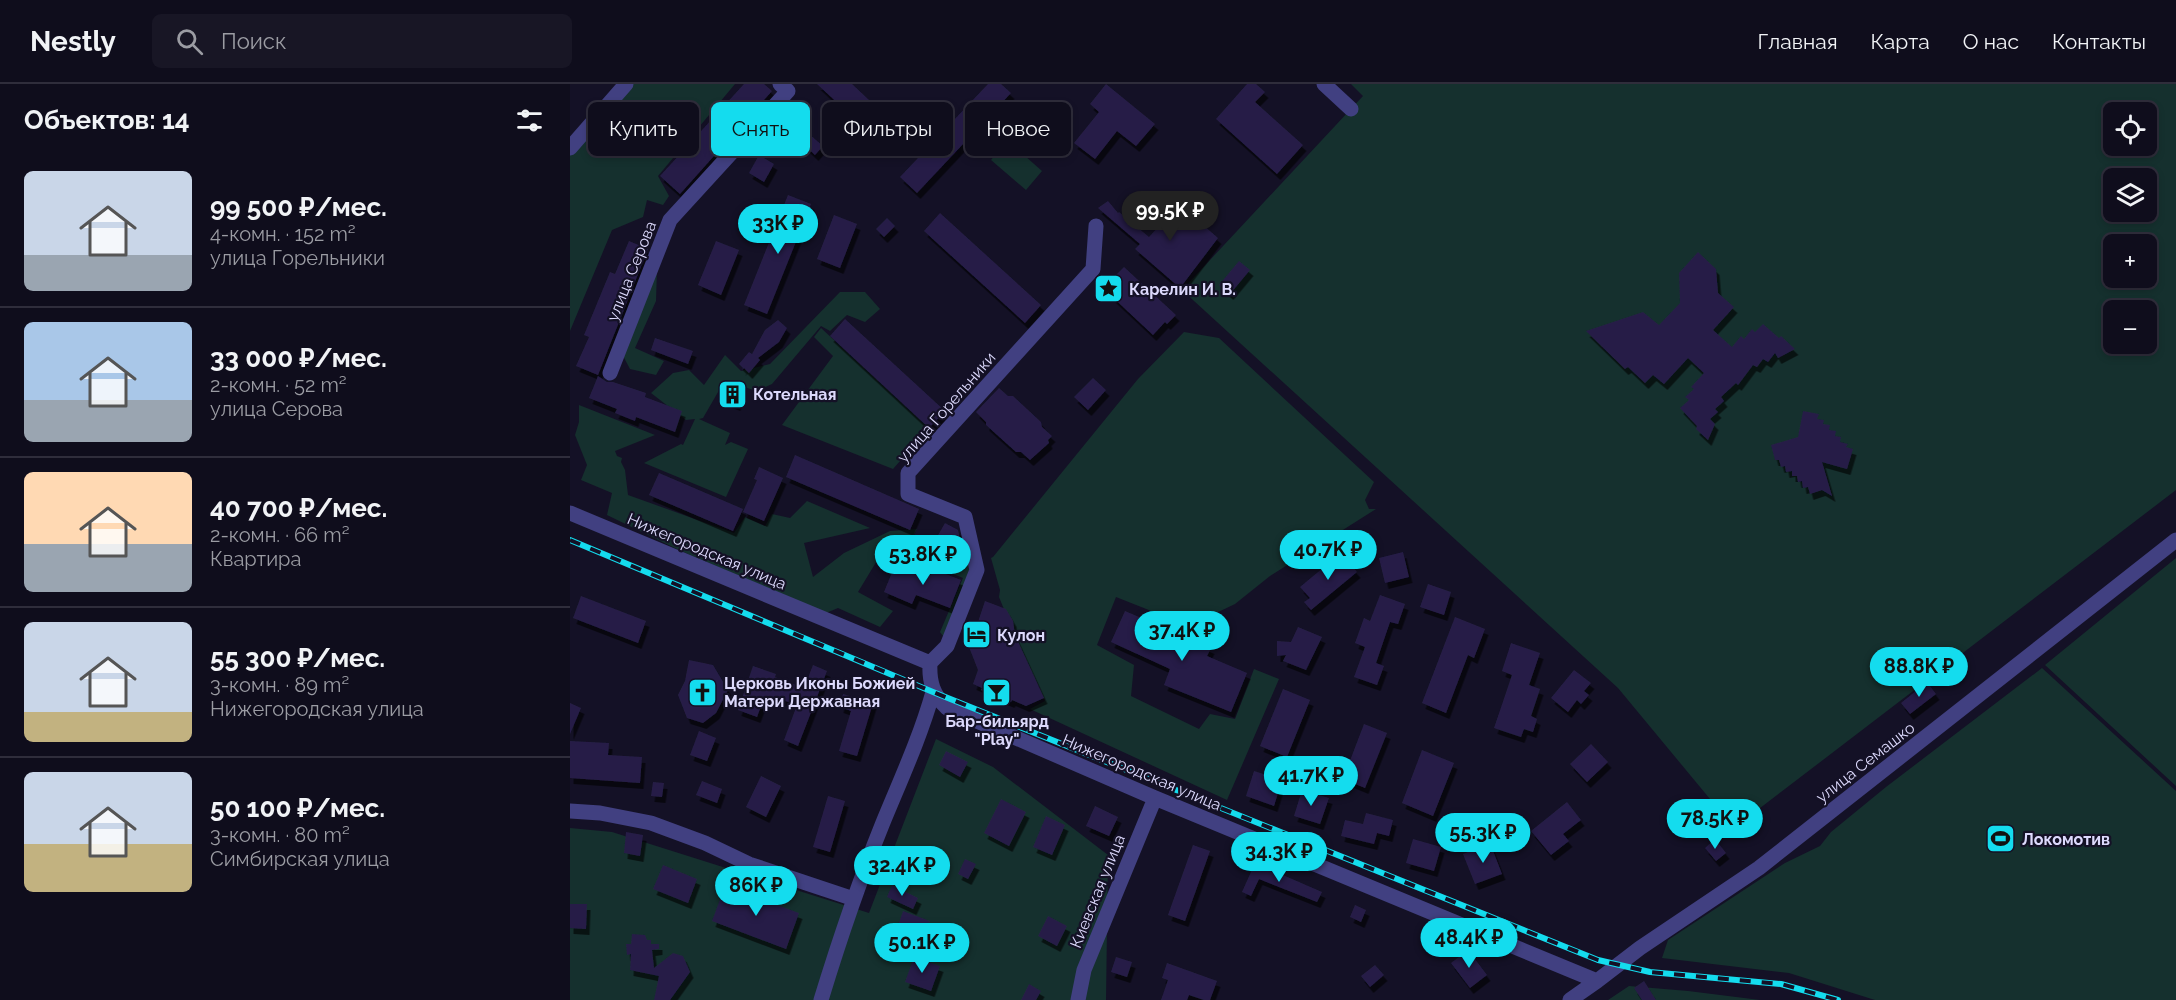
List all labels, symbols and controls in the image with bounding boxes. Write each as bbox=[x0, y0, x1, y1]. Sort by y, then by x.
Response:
search box bbox=[152, 14, 572, 68]
text: Nestly bbox=[30, 25, 116, 58]
icon: search bbox=[173, 25, 206, 58]
text: Поиск bbox=[221, 28, 286, 54]
text: Главная bbox=[1758, 29, 1838, 54]
text: Карта bbox=[1871, 29, 1930, 54]
text: О нас bbox=[1963, 29, 2019, 54]
text: Контакты bbox=[2052, 29, 2146, 54]
chip: Купить bbox=[588, 102, 699, 156]
chip: Снять bbox=[711, 102, 810, 156]
chip: Фильтры bbox=[822, 102, 953, 156]
chip: Новое bbox=[965, 102, 1071, 156]
map controls bbox=[2103, 102, 2157, 354]
button: locate bbox=[2103, 102, 2157, 156]
icon: filters bbox=[513, 104, 546, 137]
text: Объектов: 14 bbox=[24, 105, 190, 135]
button: layers bbox=[2103, 168, 2157, 222]
pin: 99.5K ₽ bbox=[1115, 191, 1225, 242]
text: 99 500 ₽/мес. bbox=[210, 192, 387, 222]
icon: home bbox=[72, 195, 144, 267]
text: 99.5K ₽ bbox=[1136, 198, 1204, 222]
pin: 33K ₽ bbox=[736, 204, 820, 255]
text: 33K ₽ bbox=[752, 211, 804, 235]
street label: улица Серова bbox=[603, 218, 660, 324]
text: 4-комн. · 152 m² bbox=[210, 222, 356, 246]
button: + bbox=[2103, 234, 2157, 288]
text: улица Горельники bbox=[210, 246, 385, 270]
place icon: Карелин И. В. bbox=[1092, 273, 1124, 305]
place label: Карелин И. В. bbox=[1129, 280, 1236, 299]
button: − bbox=[2103, 300, 2157, 354]
text: 33 000 ₽/мес. bbox=[210, 343, 387, 373]
icon: home bbox=[72, 346, 144, 418]
street label: улица Горельники bbox=[893, 348, 999, 466]
text: 2-комн. · 52 m² bbox=[210, 373, 347, 397]
building icon: Котельная bbox=[716, 378, 748, 410]
place label: Котельная bbox=[753, 385, 837, 404]
text: улица Серова bbox=[210, 397, 343, 421]
text: 40 700 ₽/мес. bbox=[210, 493, 387, 523]
icon: home bbox=[72, 496, 144, 568]
street label: Нижегородская улица bbox=[624, 509, 789, 594]
text: 2-комн. · 66 m² bbox=[210, 523, 349, 547]
pin: 40.7K ₽ bbox=[1273, 530, 1383, 581]
pin: 53.8K ₽ bbox=[868, 535, 978, 586]
text: 40.7K ₽ bbox=[1294, 537, 1362, 561]
text: 53.8K ₽ bbox=[889, 542, 957, 566]
text: Квартира bbox=[210, 547, 301, 571]
pin: 37.4K ₽ bbox=[1127, 611, 1237, 662]
text: 37.4K ₽ bbox=[1149, 618, 1215, 642]
hotel icon: Кулон bbox=[960, 619, 992, 651]
place label: Кулон bbox=[997, 626, 1045, 645]
text: 55 300 ₽/мес. bbox=[210, 643, 385, 673]
icon: home bbox=[72, 646, 144, 718]
pin: 88.8K ₽ bbox=[1864, 647, 1974, 698]
text: 88.8K ₽ bbox=[1884, 654, 1954, 678]
text: 3-комн. · 89 m² bbox=[210, 673, 349, 697]
place label: Церковь Иконы Божией Матери Державная bbox=[724, 674, 915, 711]
church icon: Церковь Иконы Божией Матери Державная bbox=[687, 676, 719, 708]
bar icon: Бар-бильярд "Play" bbox=[981, 677, 1013, 709]
text: Нижегородская улица bbox=[210, 697, 424, 721]
place label: Бар-бильярд "Play" bbox=[945, 712, 1049, 749]
street label: улица Семашко bbox=[1812, 718, 1918, 807]
street label: Нижегородская улица bbox=[1059, 730, 1224, 815]
pin: 41.7K ₽ bbox=[1256, 756, 1366, 807]
text: 41.7K ₽ bbox=[1278, 763, 1344, 787]
text: 50 100 ₽/мес. bbox=[210, 793, 385, 823]
icon: home bbox=[72, 796, 144, 868]
pin: 78.5K ₽ bbox=[1660, 799, 1770, 850]
text: 78.5K ₽ bbox=[1681, 806, 1749, 830]
pin: 55.3K ₽ bbox=[1428, 813, 1538, 864]
text: 55.3K ₽ bbox=[1449, 820, 1517, 844]
text: 3-комн. · 80 m² bbox=[210, 823, 350, 847]
sports icon: Локомотив bbox=[1985, 823, 2017, 855]
place label: Локомотив bbox=[2022, 830, 2110, 849]
street label: Киевская улица bbox=[1066, 832, 1129, 951]
pin: 34.3K ₽ bbox=[1224, 832, 1334, 883]
text: 34.3K ₽ bbox=[1245, 839, 1313, 863]
pin: 32.4K ₽ bbox=[847, 846, 957, 897]
text: Симбирская улица bbox=[210, 847, 390, 871]
text: 32.4K ₽ bbox=[868, 853, 936, 877]
pin: 86K ₽ bbox=[714, 866, 798, 917]
text: 86K ₽ bbox=[729, 873, 783, 897]
pin: 48.4K ₽ bbox=[1414, 918, 1524, 969]
pin: 50.1K ₽ bbox=[867, 923, 977, 974]
text: 48.4K ₽ bbox=[1435, 925, 1503, 949]
text: 50.1K ₽ bbox=[888, 930, 956, 954]

